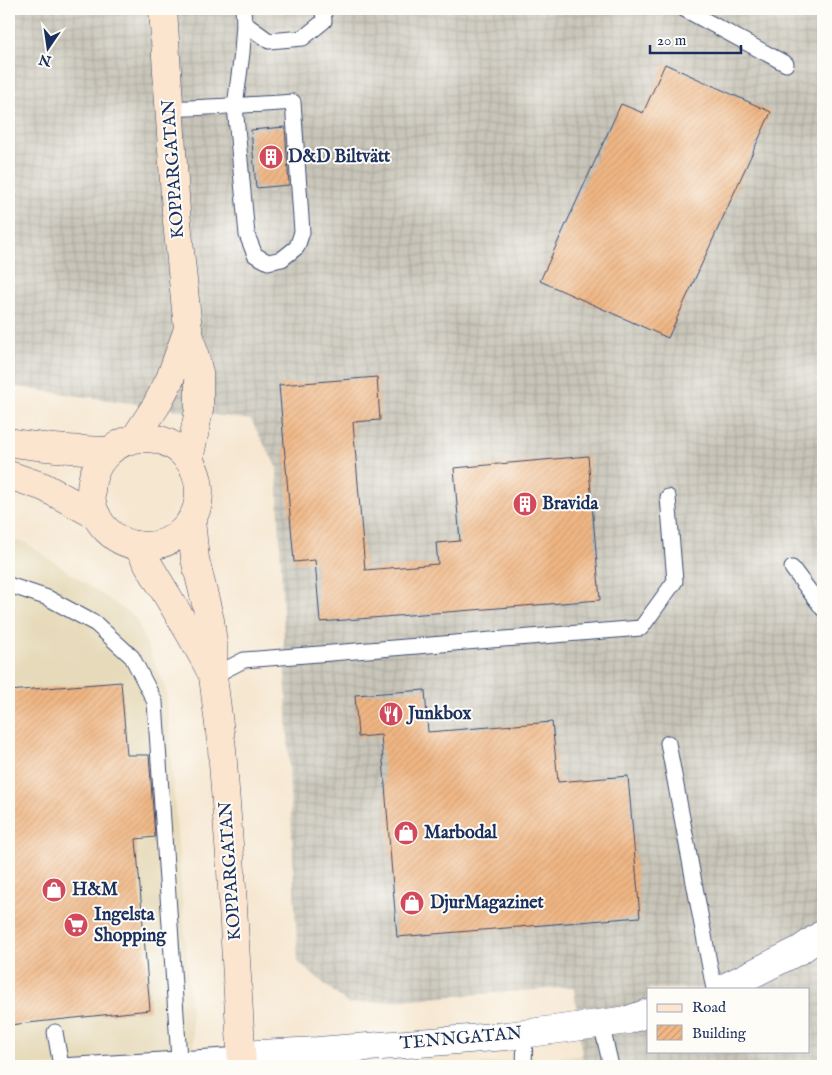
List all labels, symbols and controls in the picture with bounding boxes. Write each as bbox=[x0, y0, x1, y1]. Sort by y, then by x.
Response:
north arrow bbox=[22, 22, 72, 72]
scale bar bbox=[650, 22, 741, 54]
text: 20 m bbox=[657, 31, 687, 50]
text: N bbox=[37, 50, 54, 70]
street label: KOPPARGATAN bbox=[158, 98, 190, 239]
building icon: D&D Biltvätt bbox=[258, 144, 284, 170]
place label: D&D Biltvätt bbox=[288, 146, 391, 169]
building icon: Bravida bbox=[512, 491, 538, 517]
place label: Bravida bbox=[542, 493, 599, 516]
restaurant icon: Junkbox bbox=[378, 701, 404, 727]
place label: Junkbox bbox=[406, 703, 472, 726]
street label: KOPPARGATAN bbox=[215, 800, 247, 941]
shop icon: Marbodal bbox=[393, 820, 419, 846]
place label: Marbodal bbox=[424, 822, 498, 845]
shop icon: H&M bbox=[41, 877, 67, 903]
place label: H&M bbox=[72, 879, 118, 902]
shop icon: DjurMagazinet bbox=[399, 890, 425, 916]
place label: DjurMagazinet bbox=[430, 892, 545, 915]
place label: Ingelsta Shopping bbox=[94, 904, 167, 948]
supermarket icon: Ingelsta Shopping bbox=[63, 912, 89, 938]
legend bbox=[647, 988, 810, 1052]
text: Road bbox=[692, 998, 727, 1017]
street label: TENNGATAN bbox=[399, 1022, 524, 1056]
text: Building bbox=[692, 1024, 747, 1043]

